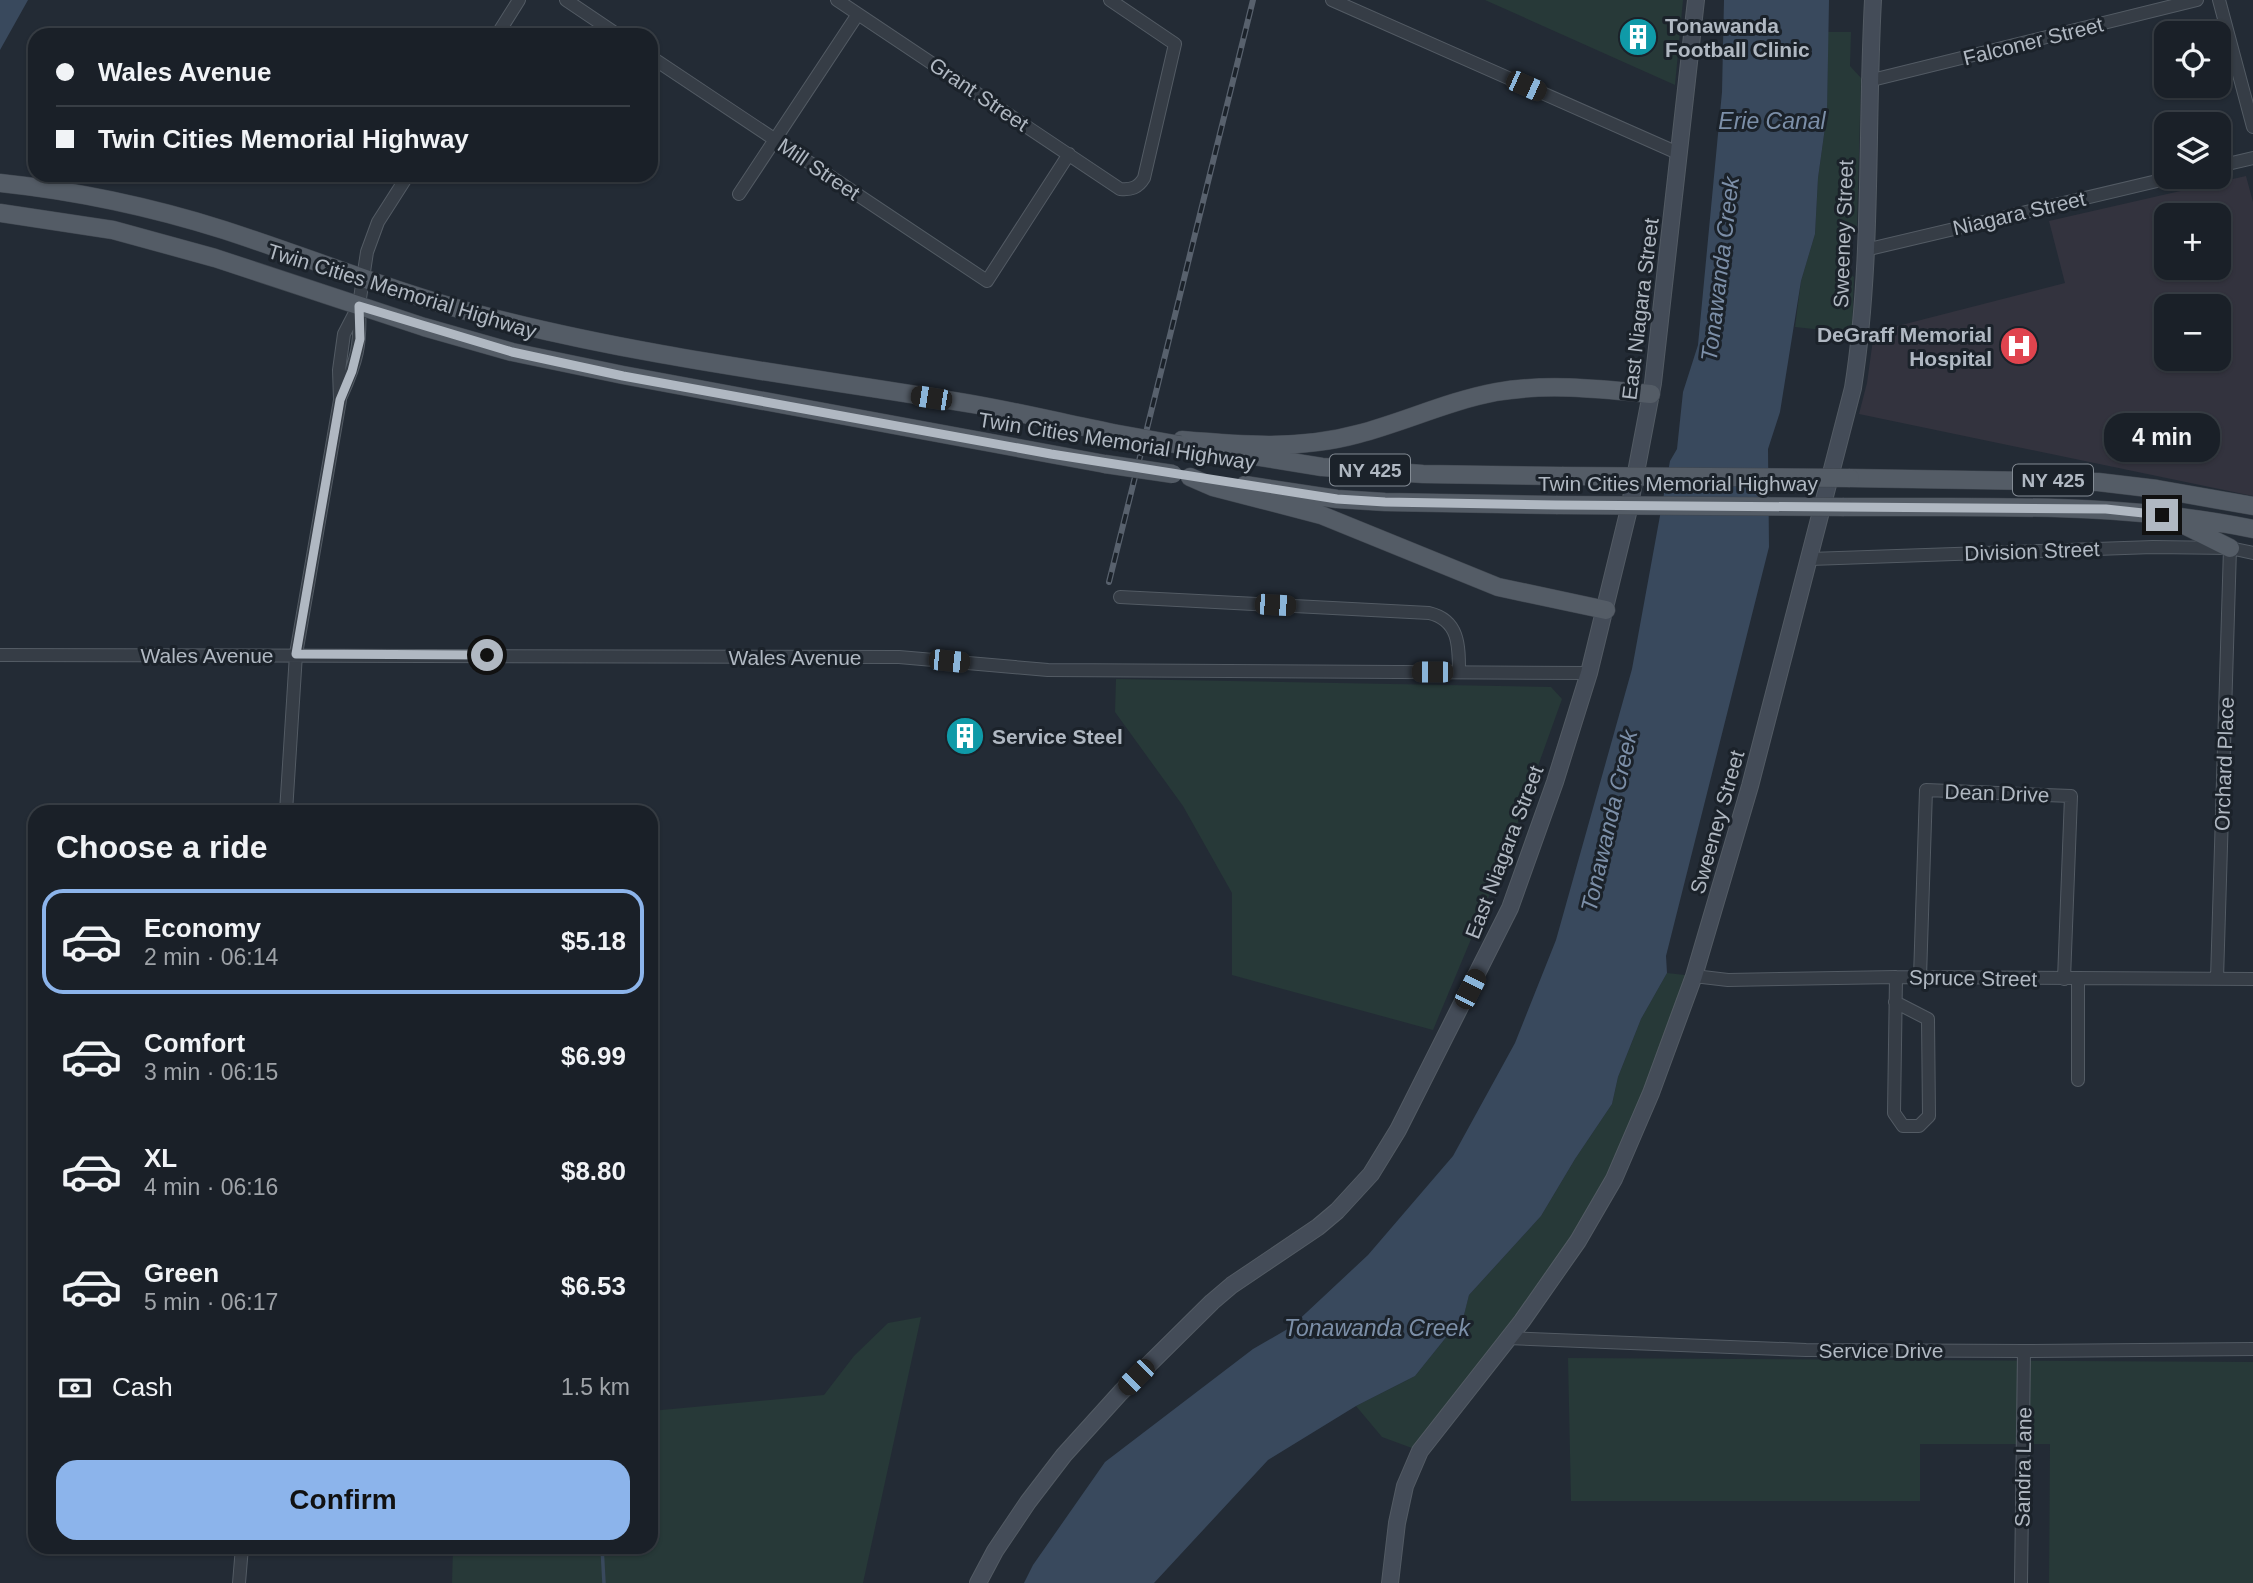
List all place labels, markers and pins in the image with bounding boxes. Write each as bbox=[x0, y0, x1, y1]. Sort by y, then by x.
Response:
place label: Tonawanda Football Clinic bbox=[1665, 14, 1810, 61]
building icon: Tonawanda Football Clinic bbox=[1617, 16, 1659, 58]
place label: DeGraff Memorial Hospital bbox=[1817, 323, 1992, 370]
hospital icon: DeGraff Memorial Hospital bbox=[1998, 325, 2040, 367]
building icon: Service Steel bbox=[944, 715, 986, 757]
place label: Service Steel bbox=[992, 725, 1123, 748]

